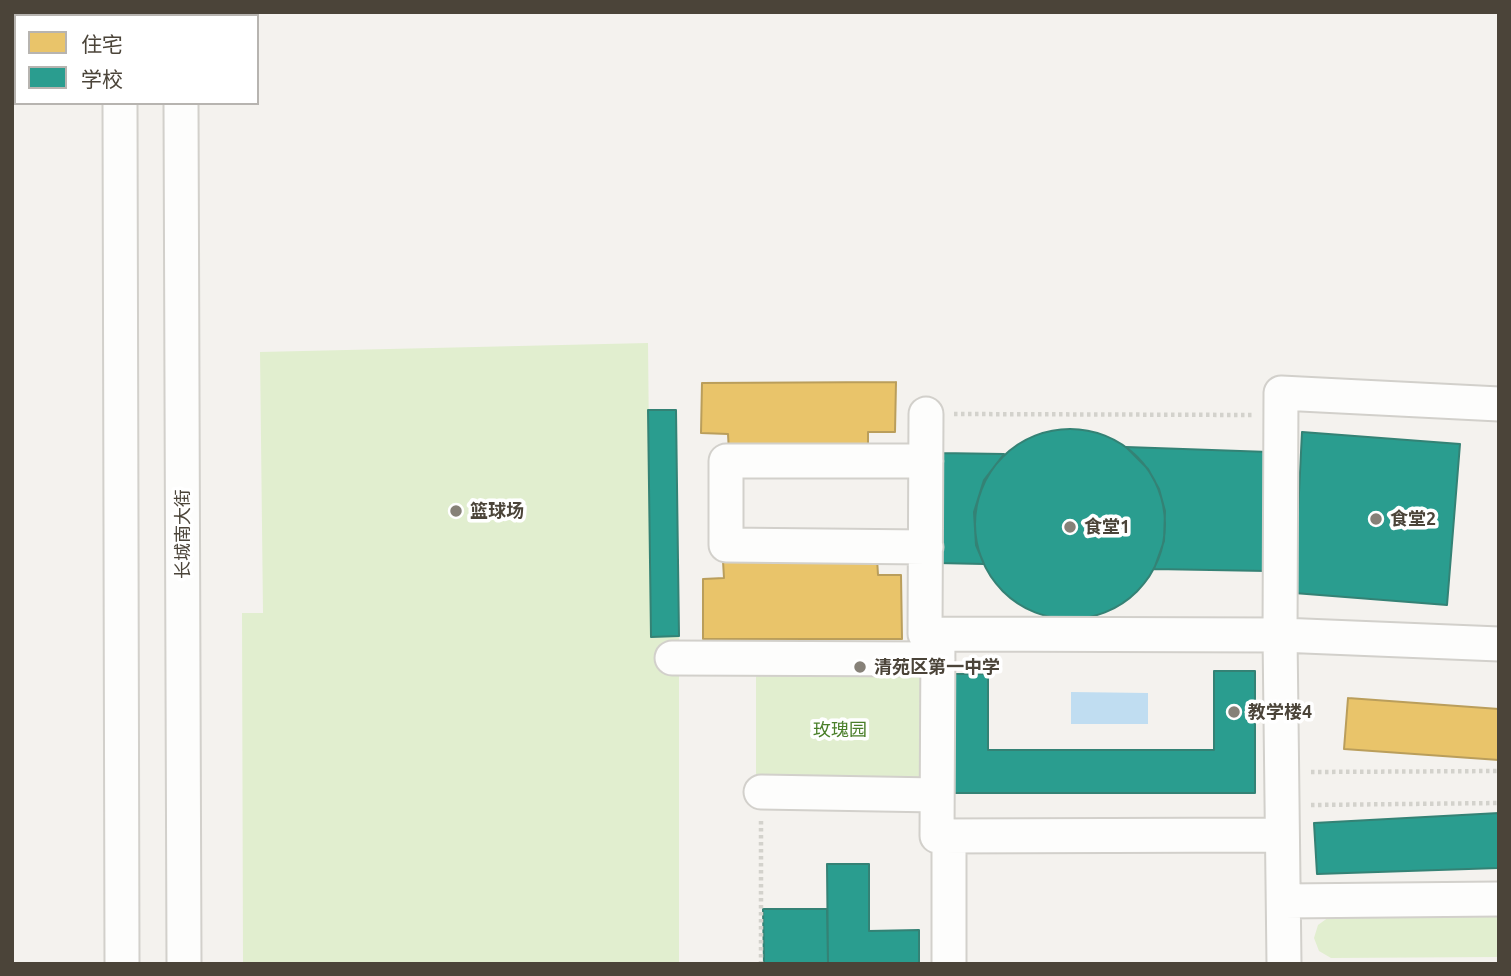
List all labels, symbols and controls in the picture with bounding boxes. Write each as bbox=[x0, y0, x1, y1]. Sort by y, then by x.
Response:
legend bbox=[14, 14, 259, 105]
text: 住宅 bbox=[81, 32, 123, 56]
text: 学校 bbox=[81, 67, 123, 91]
street label: 长城南大街 bbox=[172, 489, 194, 579]
place label: 篮球场 bbox=[470, 500, 524, 522]
marker: 篮球场 bbox=[448, 503, 464, 519]
place label: 食堂2 bbox=[1390, 508, 1436, 530]
marker: 食堂2 bbox=[1368, 511, 1384, 527]
place label: 食堂1 bbox=[1084, 516, 1130, 538]
marker: 食堂1 bbox=[1062, 519, 1078, 535]
place label: 清苑区第一中学 bbox=[874, 656, 1000, 678]
marker: 清苑区第一中学 bbox=[852, 659, 868, 675]
place label: 教学楼4 bbox=[1248, 701, 1312, 723]
marker: 教学楼4 bbox=[1226, 704, 1242, 720]
park label: 玫瑰园 bbox=[813, 719, 867, 741]

